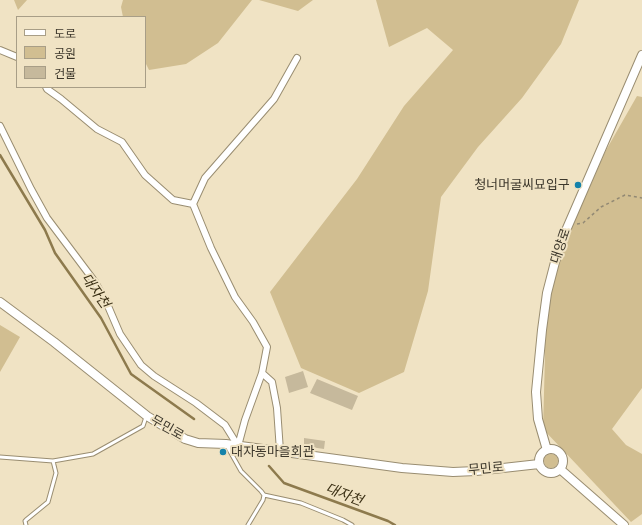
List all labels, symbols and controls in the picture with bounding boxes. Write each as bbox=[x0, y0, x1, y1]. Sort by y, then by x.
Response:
legend bbox=[16, 16, 146, 88]
text: 도로 bbox=[54, 27, 76, 41]
text: 공원 bbox=[54, 47, 76, 61]
text: 건물 bbox=[54, 67, 76, 81]
place label: 청너머굴씨묘입구 bbox=[474, 177, 570, 193]
marker: 청너머굴씨묘입구 bbox=[573, 180, 583, 190]
street label: 대양로 bbox=[548, 226, 574, 266]
water label: 대자천 bbox=[77, 270, 113, 312]
street label: 무민로 bbox=[148, 412, 186, 444]
place label: 대자동마을회관 bbox=[231, 444, 315, 460]
marker: 대자동마을회관 bbox=[218, 447, 228, 457]
street label: 무민로 bbox=[467, 460, 505, 478]
water label: 대자천 bbox=[323, 480, 365, 510]

